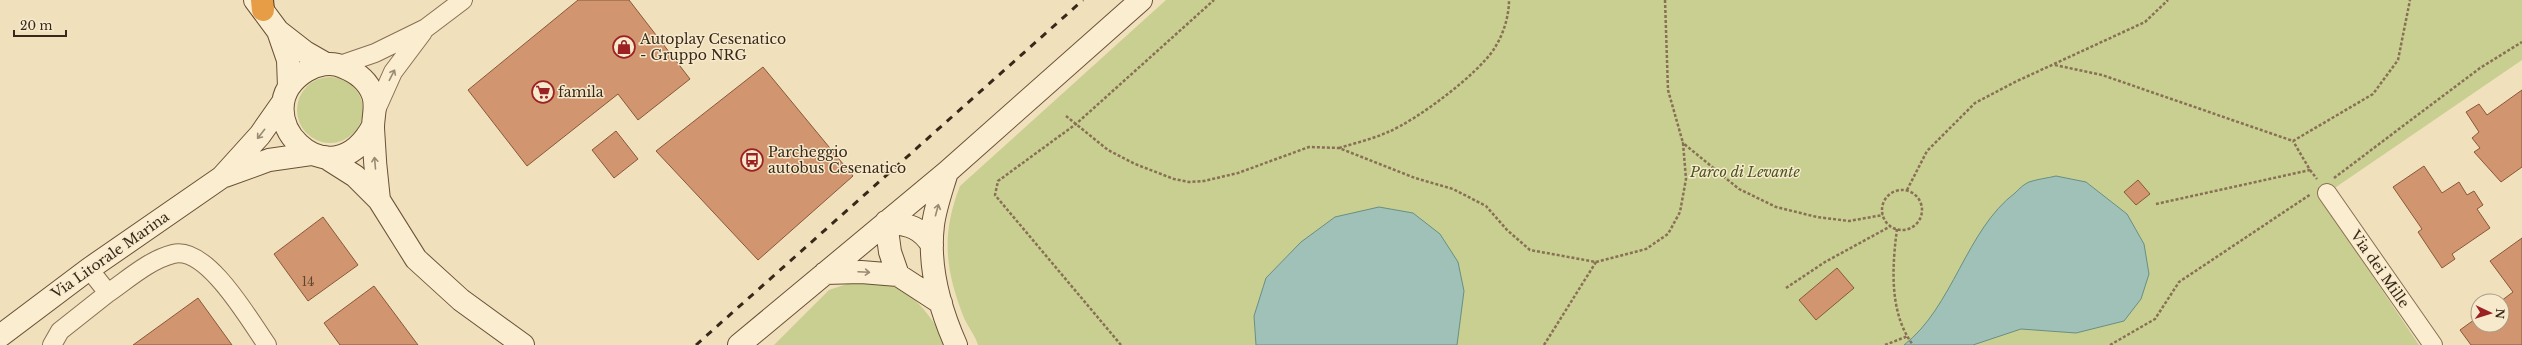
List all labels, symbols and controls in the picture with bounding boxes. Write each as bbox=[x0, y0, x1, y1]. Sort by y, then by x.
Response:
scale bar bbox=[14, 12, 66, 38]
text: 20 m bbox=[20, 18, 52, 33]
place label: Autoplay Cesenatico - Gruppo NRG bbox=[639, 30, 786, 64]
shop icon: Autoplay Cesenatico - Gruppo NRG bbox=[611, 34, 637, 60]
one-way arrow bbox=[388, 69, 396, 81]
supermarket icon: famila bbox=[530, 79, 556, 105]
place label: famila bbox=[558, 83, 604, 101]
one-way arrow bbox=[256, 129, 265, 140]
place label: Parcheggio autobus Cesenatico bbox=[768, 143, 906, 177]
bus stop icon: Parcheggio autobus Cesenatico bbox=[739, 147, 765, 173]
one-way arrow bbox=[372, 157, 379, 170]
park label: Parco di Levante bbox=[1689, 163, 1800, 181]
one-way arrow bbox=[934, 204, 941, 217]
street label: Via Litorale Marina bbox=[47, 207, 173, 303]
street label: Via dei Mille bbox=[2346, 226, 2413, 311]
one-way arrow bbox=[857, 269, 870, 276]
house number: 14 bbox=[302, 274, 314, 289]
north arrow bbox=[2470, 293, 2510, 333]
text: N bbox=[2493, 308, 2507, 320]

